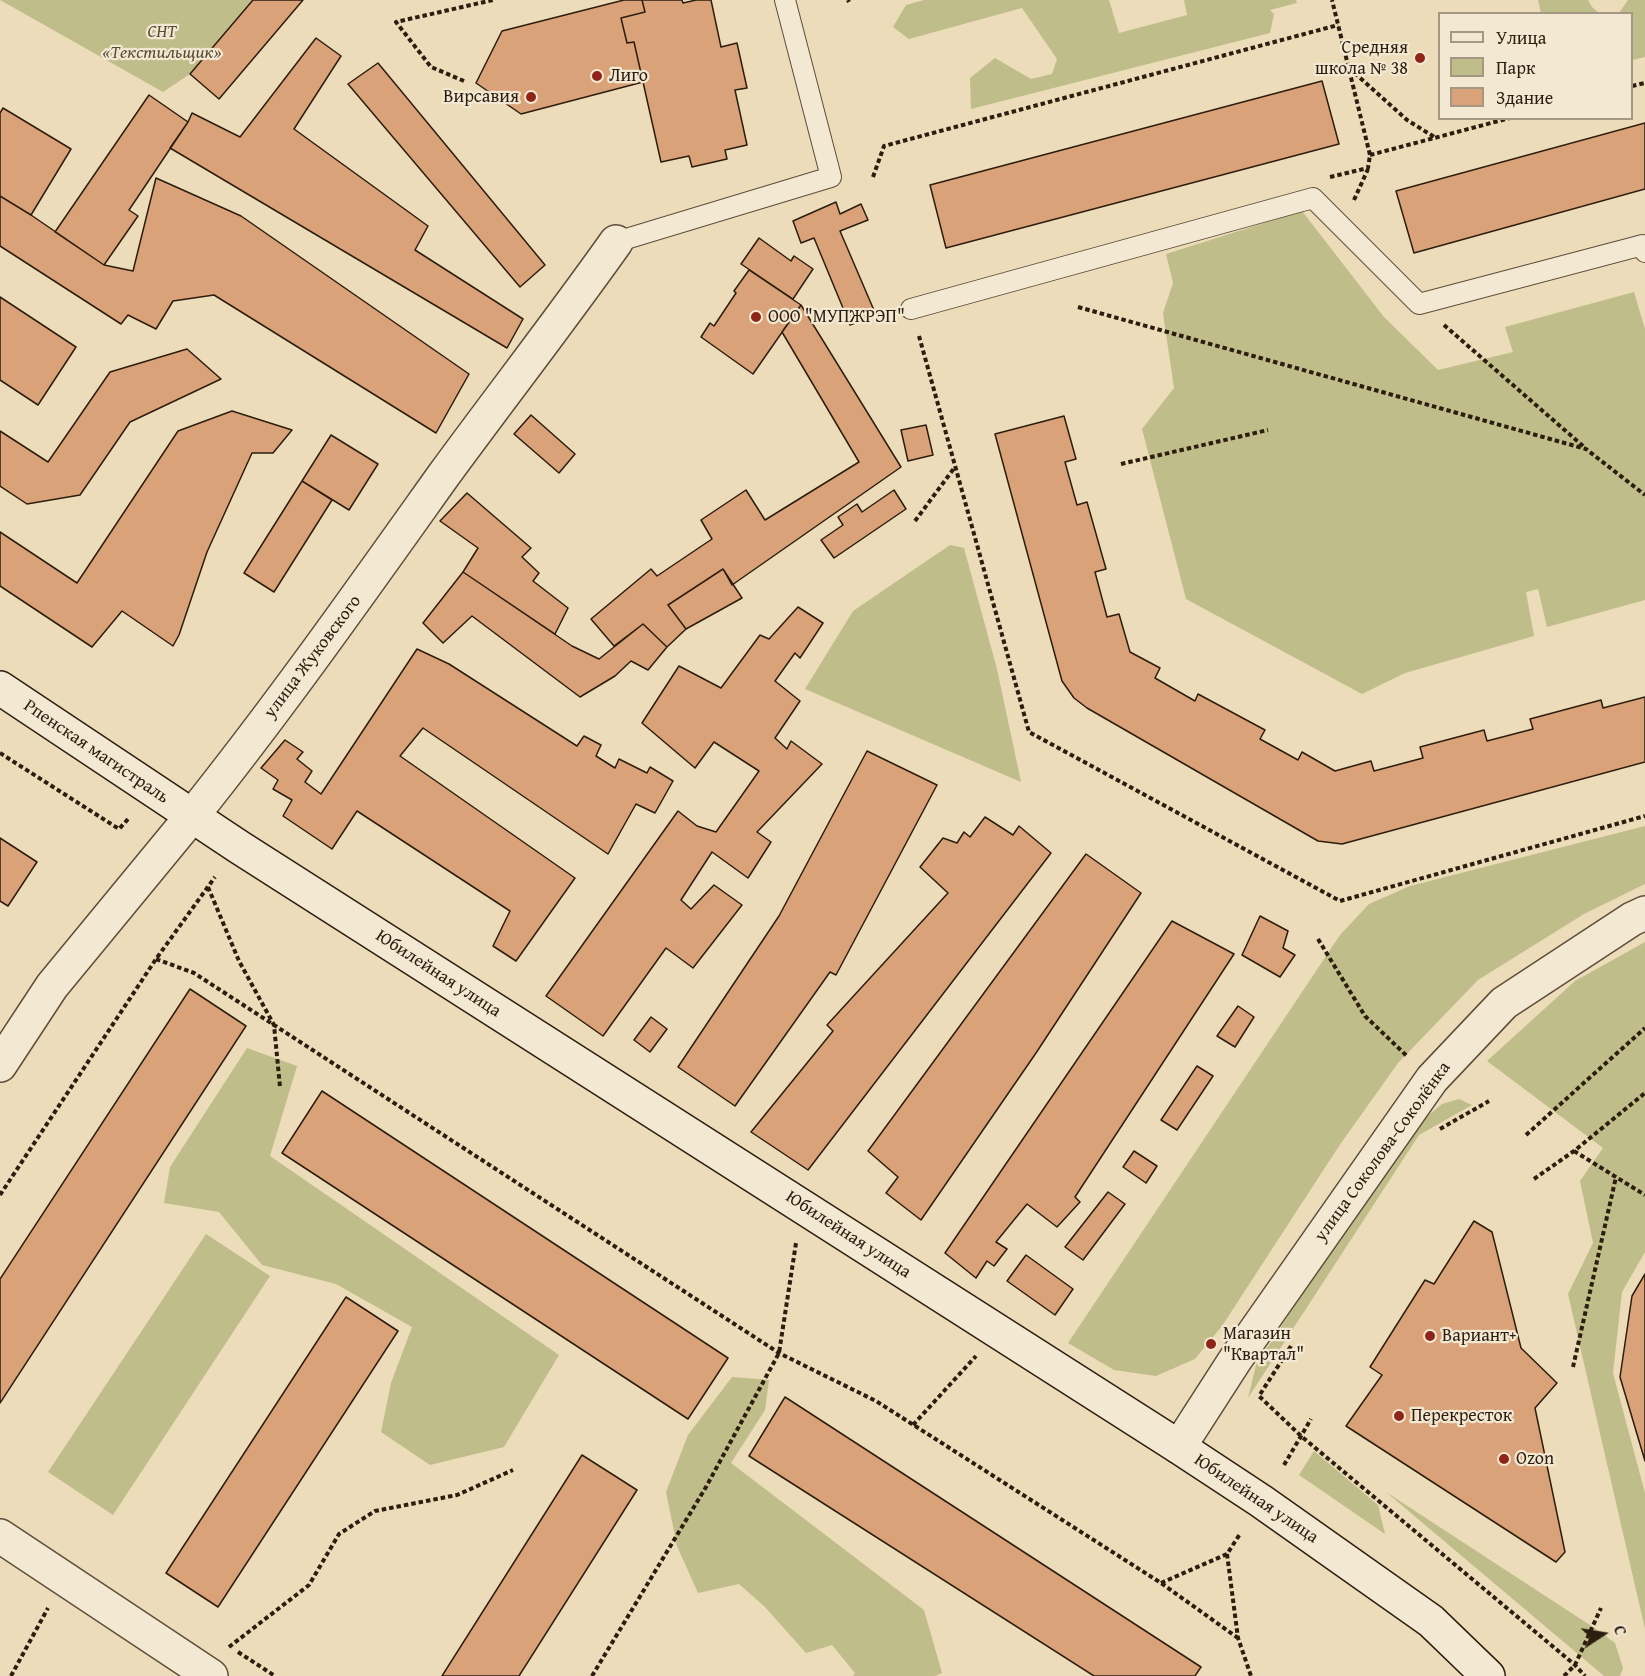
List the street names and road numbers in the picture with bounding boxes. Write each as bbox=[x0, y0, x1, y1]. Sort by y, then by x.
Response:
street label: улица Жуковского bbox=[260, 591, 366, 723]
street label: Рпенская магистраль bbox=[19, 695, 173, 809]
street label: Юбилейная улица bbox=[371, 925, 505, 1023]
street label: улица Соколова-Соколёнка bbox=[1310, 1058, 1456, 1246]
street label: Юбилейная улица bbox=[781, 1186, 915, 1284]
street label: Юбилейная улица bbox=[1190, 1449, 1322, 1549]

